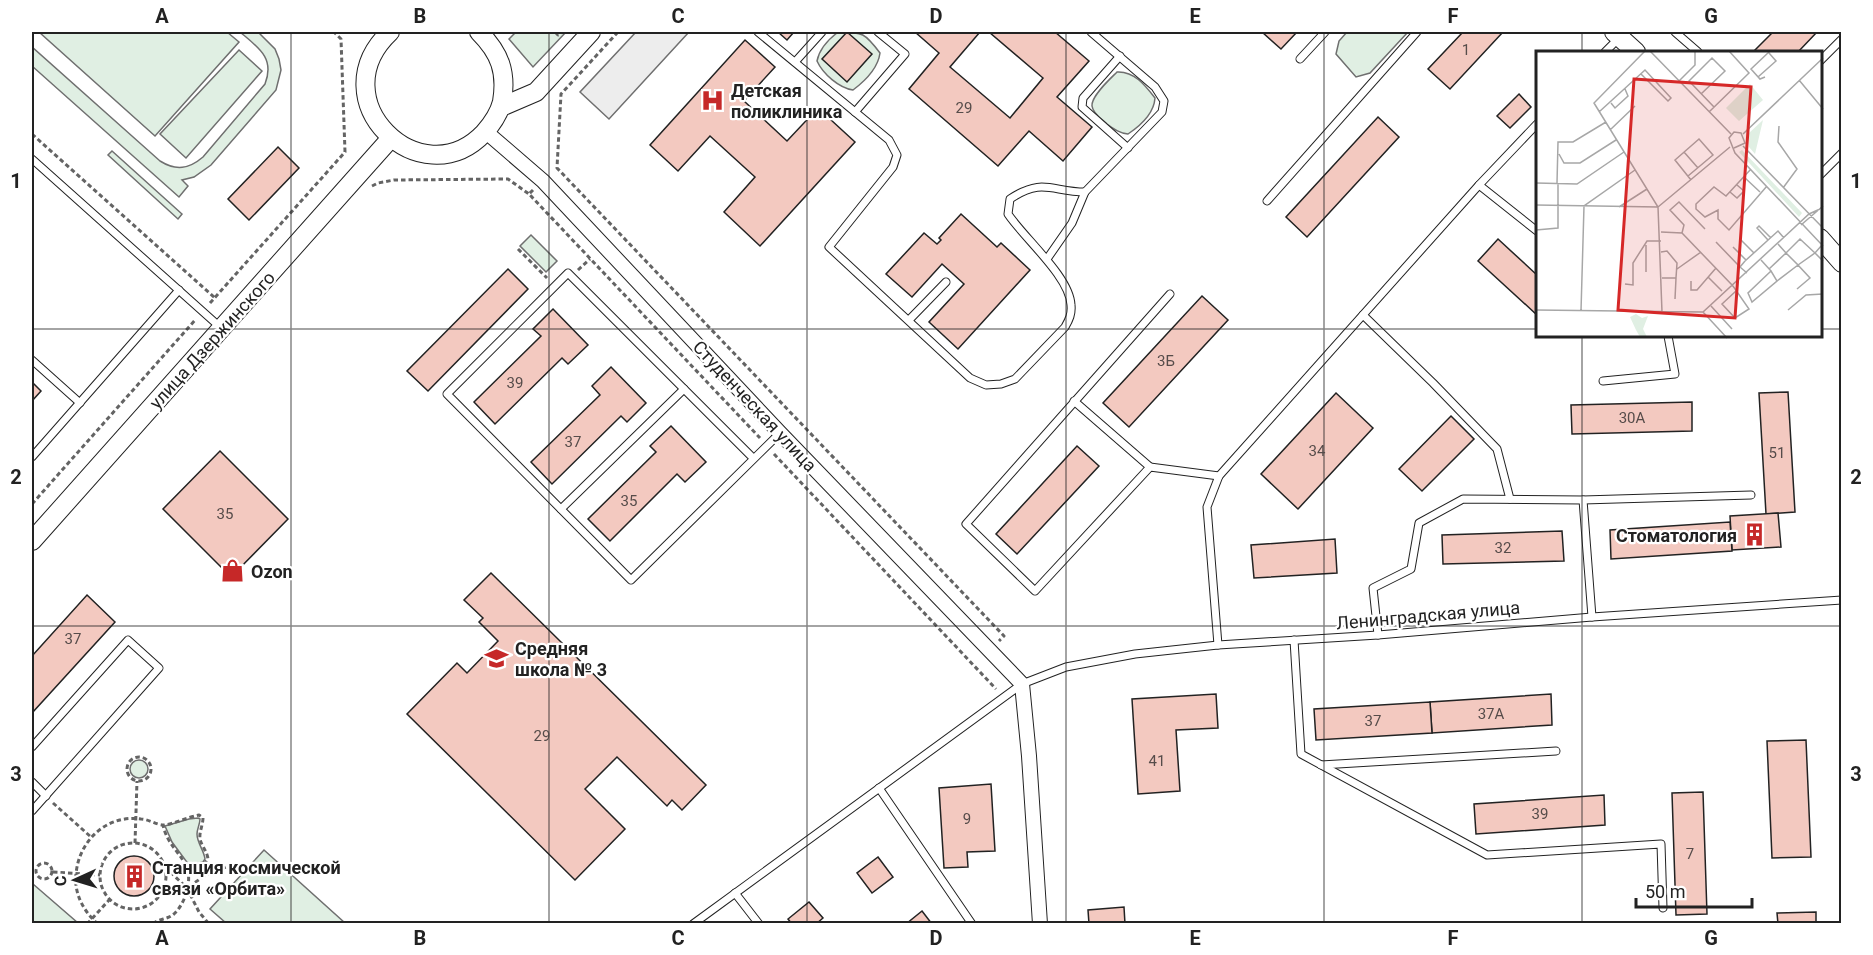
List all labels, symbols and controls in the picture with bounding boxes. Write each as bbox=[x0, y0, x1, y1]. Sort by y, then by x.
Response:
text: A bbox=[155, 4, 169, 28]
text: B bbox=[414, 4, 426, 28]
text: C bbox=[671, 4, 685, 28]
text: D bbox=[930, 4, 943, 28]
text: E bbox=[1189, 4, 1201, 28]
text: F bbox=[1448, 4, 1459, 28]
text: G bbox=[1704, 4, 1718, 28]
house number: 1 bbox=[1462, 41, 1470, 59]
inset map bbox=[1536, 51, 1822, 338]
place label: Детская поликлиника bbox=[731, 80, 843, 122]
hospital icon: Детская поликлиника bbox=[700, 87, 726, 113]
house number: 29 bbox=[956, 99, 972, 117]
text: 1 bbox=[10, 169, 22, 193]
text: 1 bbox=[1850, 169, 1862, 193]
street label: улица Дзержинского bbox=[145, 267, 279, 413]
street label: Студенческая улица bbox=[689, 336, 821, 476]
house number: 3Б bbox=[1157, 352, 1175, 370]
house number: 39 bbox=[507, 374, 523, 392]
house number: 30А bbox=[1619, 409, 1646, 427]
house number: 37 bbox=[565, 433, 581, 451]
house number: 34 bbox=[1309, 442, 1326, 460]
house number: 51 bbox=[1769, 444, 1785, 462]
text: 2 bbox=[10, 465, 22, 489]
text: 2 bbox=[1850, 465, 1862, 489]
house number: 35 bbox=[621, 492, 637, 510]
house number: 35 bbox=[217, 505, 233, 523]
building icon: Стоматология bbox=[1742, 522, 1768, 548]
place label: Стоматология bbox=[1616, 525, 1737, 546]
house number: 32 bbox=[1495, 539, 1511, 557]
shop icon: Ozon bbox=[220, 558, 246, 584]
place label: Ozon bbox=[251, 561, 293, 582]
street label: Ленинградская улица bbox=[1335, 597, 1521, 633]
house number: 37 bbox=[65, 630, 81, 648]
place label: Средняя школа № 3 bbox=[515, 638, 607, 680]
school or university icon: Средняя школа № 3 bbox=[484, 645, 510, 671]
house number: 37А bbox=[1478, 705, 1505, 723]
house number: 37 bbox=[1365, 712, 1381, 730]
house number: 29 bbox=[534, 727, 550, 745]
house number: 41 bbox=[1149, 752, 1165, 770]
text: 3 bbox=[10, 762, 22, 786]
text: 3 bbox=[1850, 762, 1862, 786]
house number: 39 bbox=[1532, 805, 1548, 823]
house number: 9 bbox=[963, 810, 971, 828]
house number: 7 bbox=[1686, 845, 1694, 863]
north arrow bbox=[45, 850, 105, 910]
place label: Станция космической связи «Орбита» bbox=[152, 857, 341, 899]
building icon: Станция космической связи «Орбита» bbox=[121, 864, 147, 890]
scale bar bbox=[1636, 871, 1752, 909]
text: С bbox=[51, 875, 70, 887]
text: 50 m bbox=[1645, 881, 1685, 902]
text: A bbox=[155, 926, 169, 950]
text: B bbox=[414, 926, 426, 950]
text: C bbox=[671, 926, 685, 950]
text: D bbox=[930, 926, 943, 950]
text: E bbox=[1189, 926, 1201, 950]
text: F bbox=[1448, 926, 1459, 950]
text: G bbox=[1704, 926, 1718, 950]

